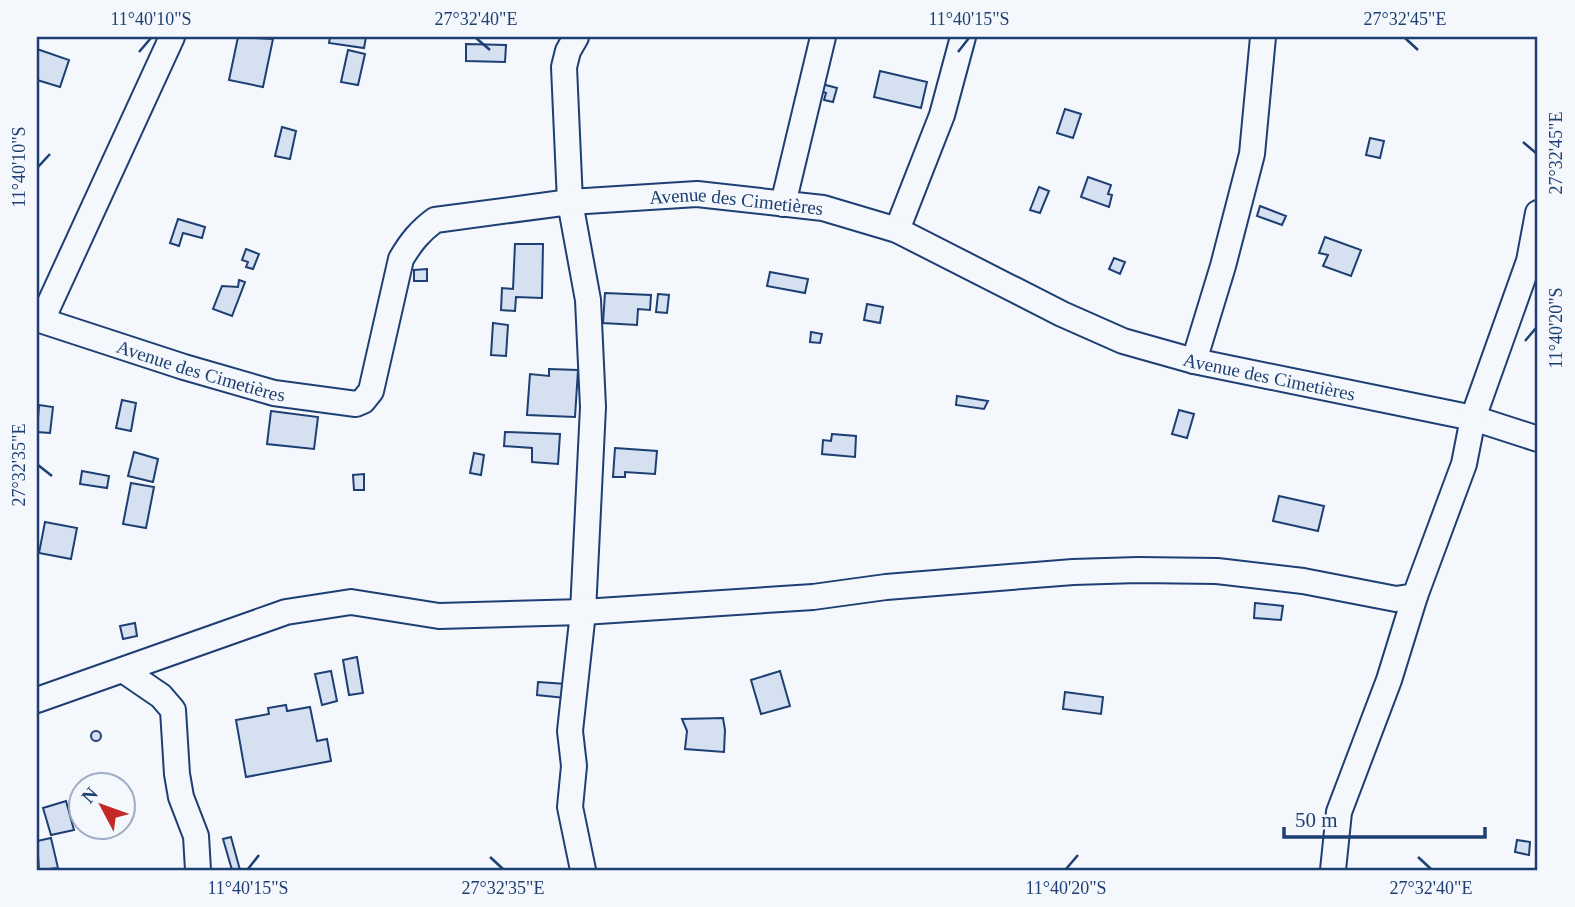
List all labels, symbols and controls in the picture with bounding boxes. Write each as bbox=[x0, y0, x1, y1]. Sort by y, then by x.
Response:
text: 11°40'10"S bbox=[110, 9, 192, 29]
text: 27°32'40"E bbox=[435, 9, 517, 29]
text: 11°40'15"S bbox=[928, 9, 1010, 29]
text: 27°32'45"E bbox=[1364, 9, 1446, 29]
text: 27°32'45"E bbox=[1546, 112, 1566, 194]
text: 11°40'10"S bbox=[9, 126, 29, 208]
street label: Avenue des Cimetières bbox=[649, 184, 824, 219]
text: 11°40'20"S bbox=[1546, 287, 1566, 369]
street label: Avenue des Cimetières bbox=[114, 336, 286, 405]
street label: Avenue des Cimetières bbox=[1181, 349, 1357, 405]
text: 27°32'35"E bbox=[9, 424, 29, 506]
north arrow bbox=[66, 771, 136, 841]
text: N bbox=[77, 783, 102, 807]
scale bar bbox=[1284, 795, 1486, 839]
text: 50 m bbox=[1295, 808, 1338, 832]
text: 11°40'15"S bbox=[207, 878, 289, 898]
text: 27°32'35"E bbox=[462, 878, 544, 898]
text: 11°40'20"S bbox=[1025, 878, 1107, 898]
text: 27°32'40"E bbox=[1390, 878, 1472, 898]

